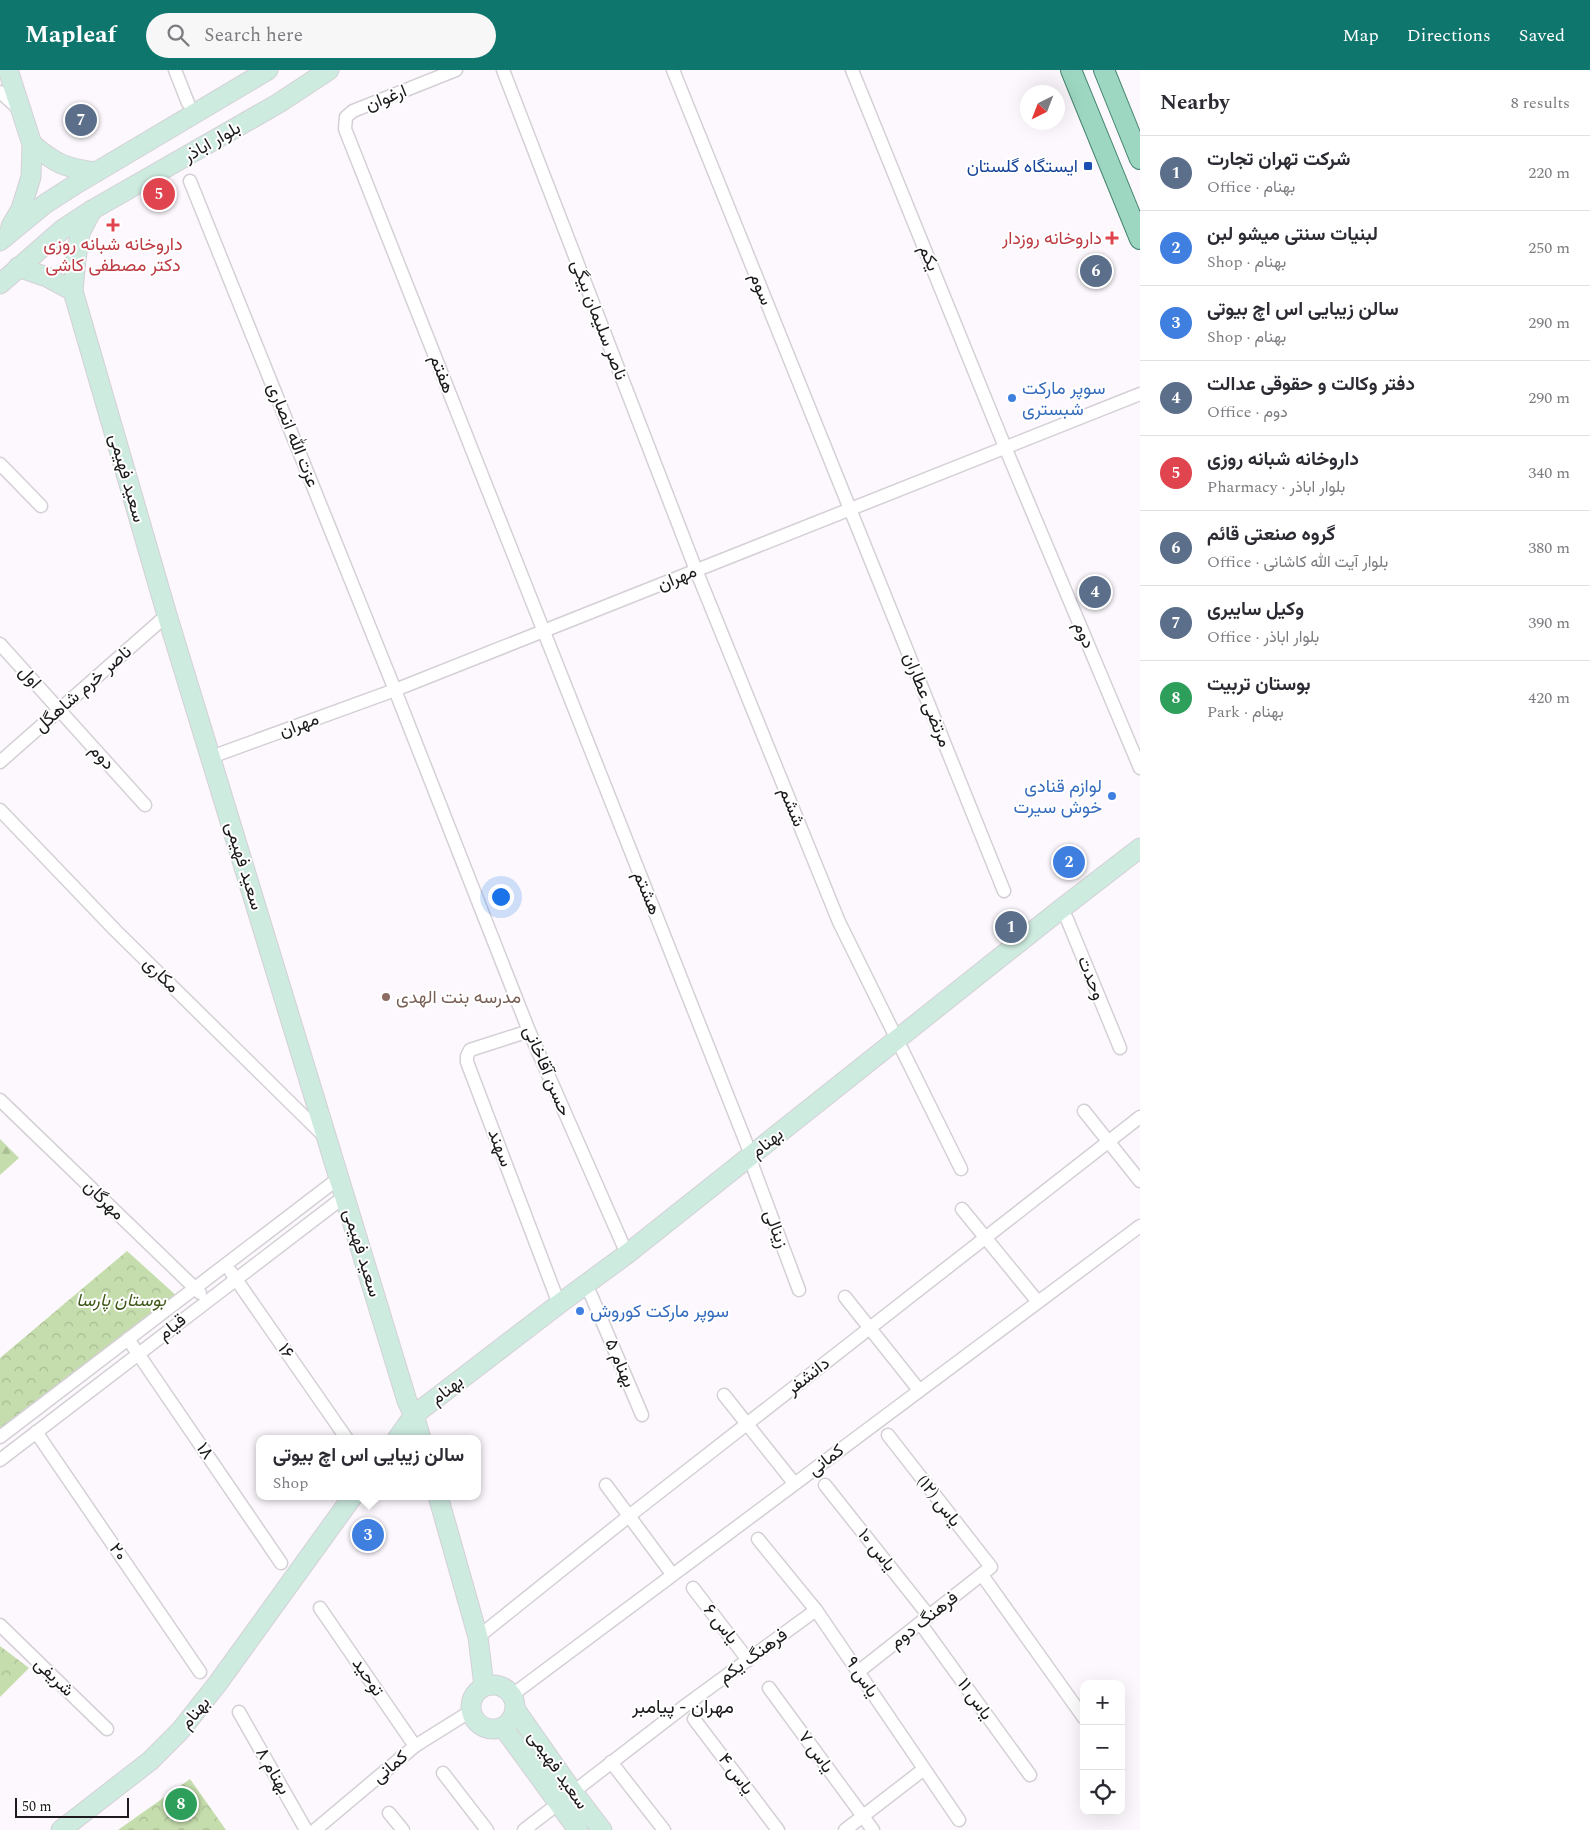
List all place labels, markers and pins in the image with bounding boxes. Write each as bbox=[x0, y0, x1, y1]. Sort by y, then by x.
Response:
pin: 7 bbox=[65, 101, 97, 139]
place label: ایستگاه گلستان bbox=[967, 153, 1078, 180]
marker: ایستگاه گلستان bbox=[1082, 160, 1094, 172]
pin: 5 bbox=[143, 175, 175, 213]
marker: داروخانه شبانه روزی دکتر مصطفی کاشی bbox=[107, 219, 119, 231]
place label: داروخانه روزدار bbox=[1001, 225, 1102, 252]
place label: داروخانه شبانه روزی دکتر مصطفی کاشی bbox=[43, 231, 183, 279]
marker: داروخانه روزدار bbox=[1106, 232, 1118, 244]
pin: 6 bbox=[1080, 252, 1112, 290]
place label: سوپر مارکت شبستری bbox=[1022, 375, 1105, 423]
marker: سوپر مارکت شبستری bbox=[1006, 392, 1018, 404]
pin: 4 bbox=[1079, 573, 1111, 611]
place label: لوازم قنادی خوش سیرت bbox=[1014, 773, 1102, 821]
marker: لوازم قنادی خوش سیرت bbox=[1106, 790, 1118, 802]
pin: 2 bbox=[1053, 843, 1085, 881]
pin: 1 bbox=[995, 908, 1027, 946]
place label: مدرسه بنت الهدی bbox=[396, 984, 521, 1011]
marker: مدرسه بنت الهدی bbox=[380, 991, 392, 1003]
place label: سوپر ماركت كوروش bbox=[590, 1298, 729, 1325]
marker: سوپر ماركت كوروش bbox=[574, 1305, 586, 1317]
pin: 3 bbox=[352, 1516, 384, 1554]
pin: 8 bbox=[165, 1785, 197, 1823]

